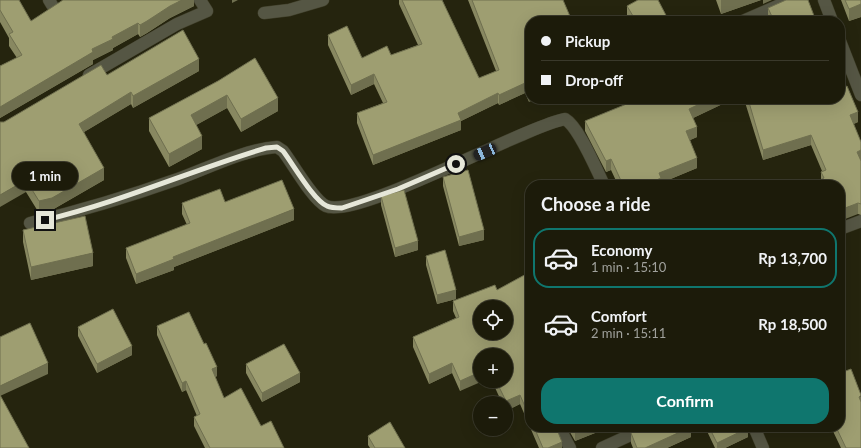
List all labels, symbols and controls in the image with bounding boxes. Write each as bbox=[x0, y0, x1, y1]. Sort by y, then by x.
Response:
text: Pickup bbox=[565, 32, 610, 50]
text: Drop-off bbox=[565, 71, 623, 89]
car bbox=[472, 142, 498, 162]
route start bbox=[447, 155, 465, 173]
callout: 1 min bbox=[12, 162, 78, 190]
text: 1 min bbox=[29, 168, 61, 184]
text: Choose a ride bbox=[541, 193, 650, 215]
route end bbox=[36, 211, 54, 229]
icon: car bbox=[543, 240, 579, 276]
text: Economy bbox=[591, 241, 652, 259]
text: Rp 13,700 bbox=[758, 249, 827, 267]
text: 1 min · 15:10 bbox=[591, 259, 666, 275]
map controls bbox=[473, 300, 513, 436]
button: locate bbox=[473, 300, 513, 340]
icon: car bbox=[543, 306, 579, 342]
text: Comfort bbox=[591, 307, 647, 325]
text: Rp 18,500 bbox=[758, 315, 827, 333]
text: 2 min · 15:11 bbox=[591, 325, 666, 341]
button: + bbox=[473, 348, 513, 388]
button: Confirm bbox=[541, 378, 829, 424]
button: − bbox=[473, 396, 513, 436]

